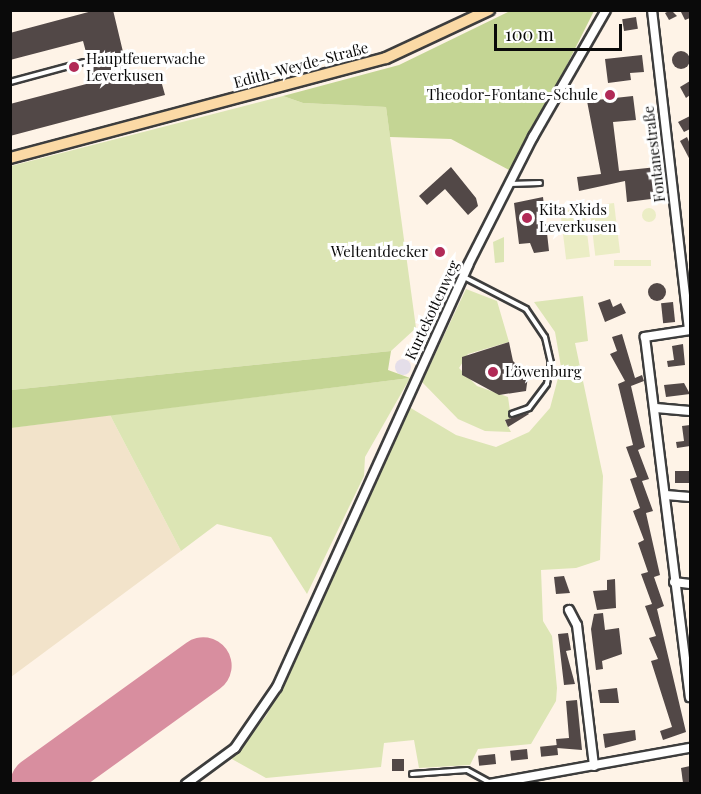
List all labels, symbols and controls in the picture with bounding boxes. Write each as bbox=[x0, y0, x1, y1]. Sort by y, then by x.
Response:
scale bar bbox=[497, 12, 624, 50]
text: 100 m bbox=[505, 22, 554, 46]
street label: Edith-Weyde-Straße bbox=[232, 38, 370, 92]
place label: Hauptfeuerwache Leverkusen bbox=[86, 49, 205, 84]
marker: Hauptfeuerwache Leverkusen bbox=[67, 60, 81, 74]
place label: Theodor-Fontane-Schule bbox=[427, 86, 598, 104]
marker: Theodor-Fontane-Schule bbox=[603, 88, 617, 102]
street label: Fontanestraße bbox=[639, 105, 669, 203]
place label: Kita Xkids Leverkusen bbox=[539, 200, 617, 235]
marker: Kita Xkids Leverkusen bbox=[520, 211, 534, 225]
place label: Weltentdecker bbox=[331, 243, 428, 261]
marker: Weltentdecker bbox=[433, 245, 447, 259]
street label: Kurtekottenweg bbox=[401, 257, 463, 363]
place label: Löwenburg bbox=[505, 363, 582, 381]
marker: Löwenburg bbox=[486, 365, 500, 379]

